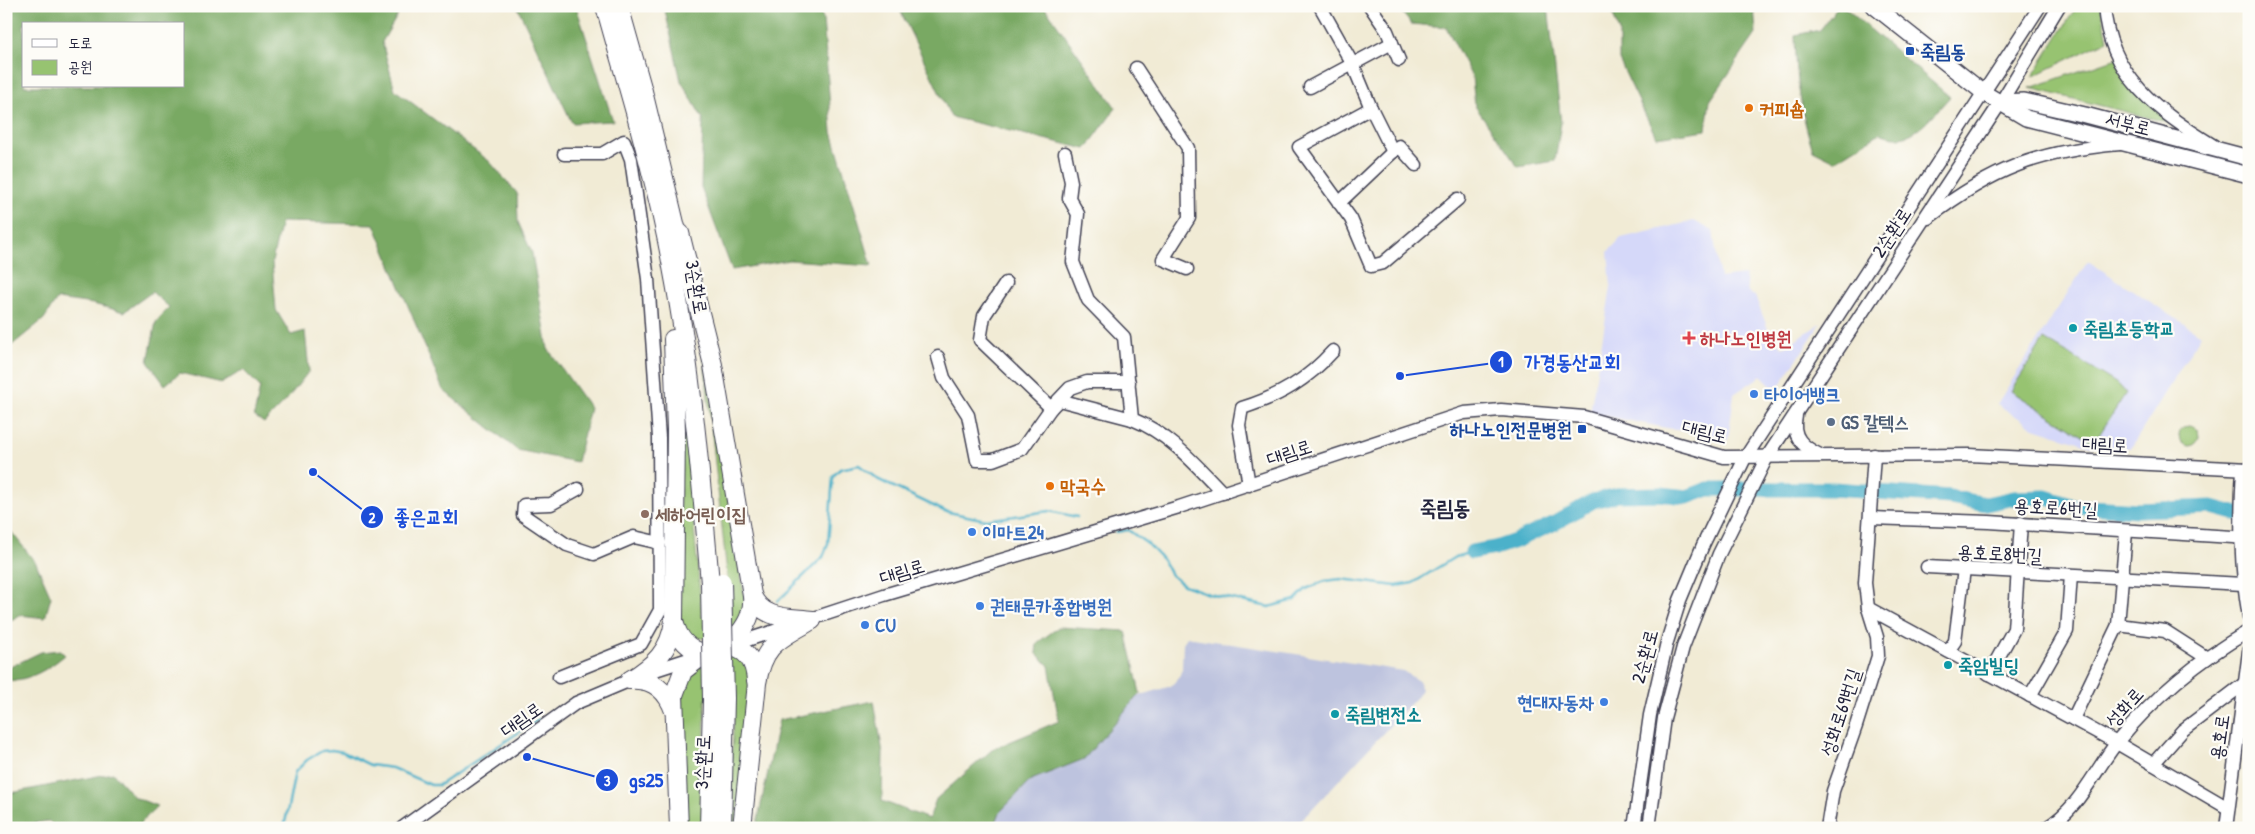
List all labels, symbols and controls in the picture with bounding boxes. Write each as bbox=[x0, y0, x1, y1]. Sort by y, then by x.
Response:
legend bbox=[22, 22, 185, 88]
text: 도로 bbox=[68, 32, 92, 53]
place label: 죽림동 bbox=[1920, 38, 1966, 64]
marker: 죽림동 bbox=[1904, 45, 1916, 57]
text: 공원 bbox=[68, 56, 92, 77]
place label: 커피숍 bbox=[1759, 95, 1805, 121]
marker: 커피숍 bbox=[1743, 102, 1755, 114]
street label: 서부로 bbox=[2103, 105, 2153, 141]
street label: 2순환로 bbox=[1865, 202, 1917, 262]
street label: 3순환로 bbox=[679, 258, 715, 316]
place label: 죽림초등학교 bbox=[2083, 315, 2175, 341]
marker: 죽림초등학교 bbox=[2067, 322, 2079, 334]
place label: 하나노인병원 bbox=[1700, 325, 1792, 351]
marker: 하나노인병원 bbox=[1682, 331, 1696, 345]
callout: 가경동산교회 bbox=[1489, 344, 1630, 379]
text: 가경동산교회 bbox=[1524, 348, 1620, 375]
text: 1 bbox=[1498, 351, 1504, 372]
place label: 타이어뱅크 bbox=[1764, 381, 1840, 407]
marker: 타이어뱅크 bbox=[1748, 388, 1760, 400]
place label: GS 칼텍스 bbox=[1841, 409, 1909, 435]
street label: 대림로 bbox=[1680, 413, 1730, 449]
place label: 하나노인전문병원 bbox=[1450, 416, 1572, 442]
marker: GS 칼텍스 bbox=[1825, 416, 1837, 428]
marker: 하나노인전문병원 bbox=[1576, 423, 1588, 435]
street label: 대림로 bbox=[2081, 430, 2129, 458]
street label: 대림로 bbox=[1263, 433, 1315, 471]
place label: 막국수 bbox=[1060, 473, 1106, 499]
marker: 막국수 bbox=[1044, 480, 1056, 492]
street label: 용호로6번길 bbox=[2013, 492, 2099, 522]
district label: 죽림동 bbox=[1420, 493, 1470, 522]
callout: 좋은교회 bbox=[359, 500, 468, 535]
place label: 세하어린이집 bbox=[655, 501, 747, 527]
text: 좋은교회 bbox=[394, 503, 458, 530]
text: 2 bbox=[368, 507, 376, 528]
marker: 세하어린이집 bbox=[639, 508, 651, 520]
place label: 이마트24 bbox=[982, 519, 1044, 545]
marker: 이마트24 bbox=[966, 526, 978, 538]
street label: 용호로8번길 bbox=[1957, 538, 2043, 568]
street label: 대림로 bbox=[876, 552, 928, 590]
place label: 권태문카종합병원 bbox=[990, 593, 1112, 619]
marker: 권태문카종합병원 bbox=[974, 600, 986, 612]
place label: CU bbox=[875, 612, 896, 638]
marker: CU bbox=[859, 619, 871, 631]
street label: 2순환로 bbox=[1624, 626, 1664, 686]
place label: 죽암빌딩 bbox=[1958, 652, 2019, 678]
marker: 죽암빌딩 bbox=[1942, 659, 1954, 671]
street label: 성화로69번길 bbox=[1814, 665, 1866, 759]
street label: 성화로 bbox=[2099, 681, 2149, 733]
place label: 현대자동차 bbox=[1518, 689, 1595, 715]
street label: 대림로 bbox=[495, 695, 547, 743]
marker: 현대자동차 bbox=[1598, 696, 1610, 708]
place label: 죽림변전소 bbox=[1345, 701, 1421, 727]
marker: 죽림변전소 bbox=[1329, 708, 1341, 720]
street label: 용호로 bbox=[2203, 712, 2235, 762]
street label: 3순환로 bbox=[688, 734, 716, 790]
callout: gs25 bbox=[594, 763, 674, 798]
text: gs25 bbox=[629, 766, 664, 794]
text: 3 bbox=[604, 770, 611, 791]

